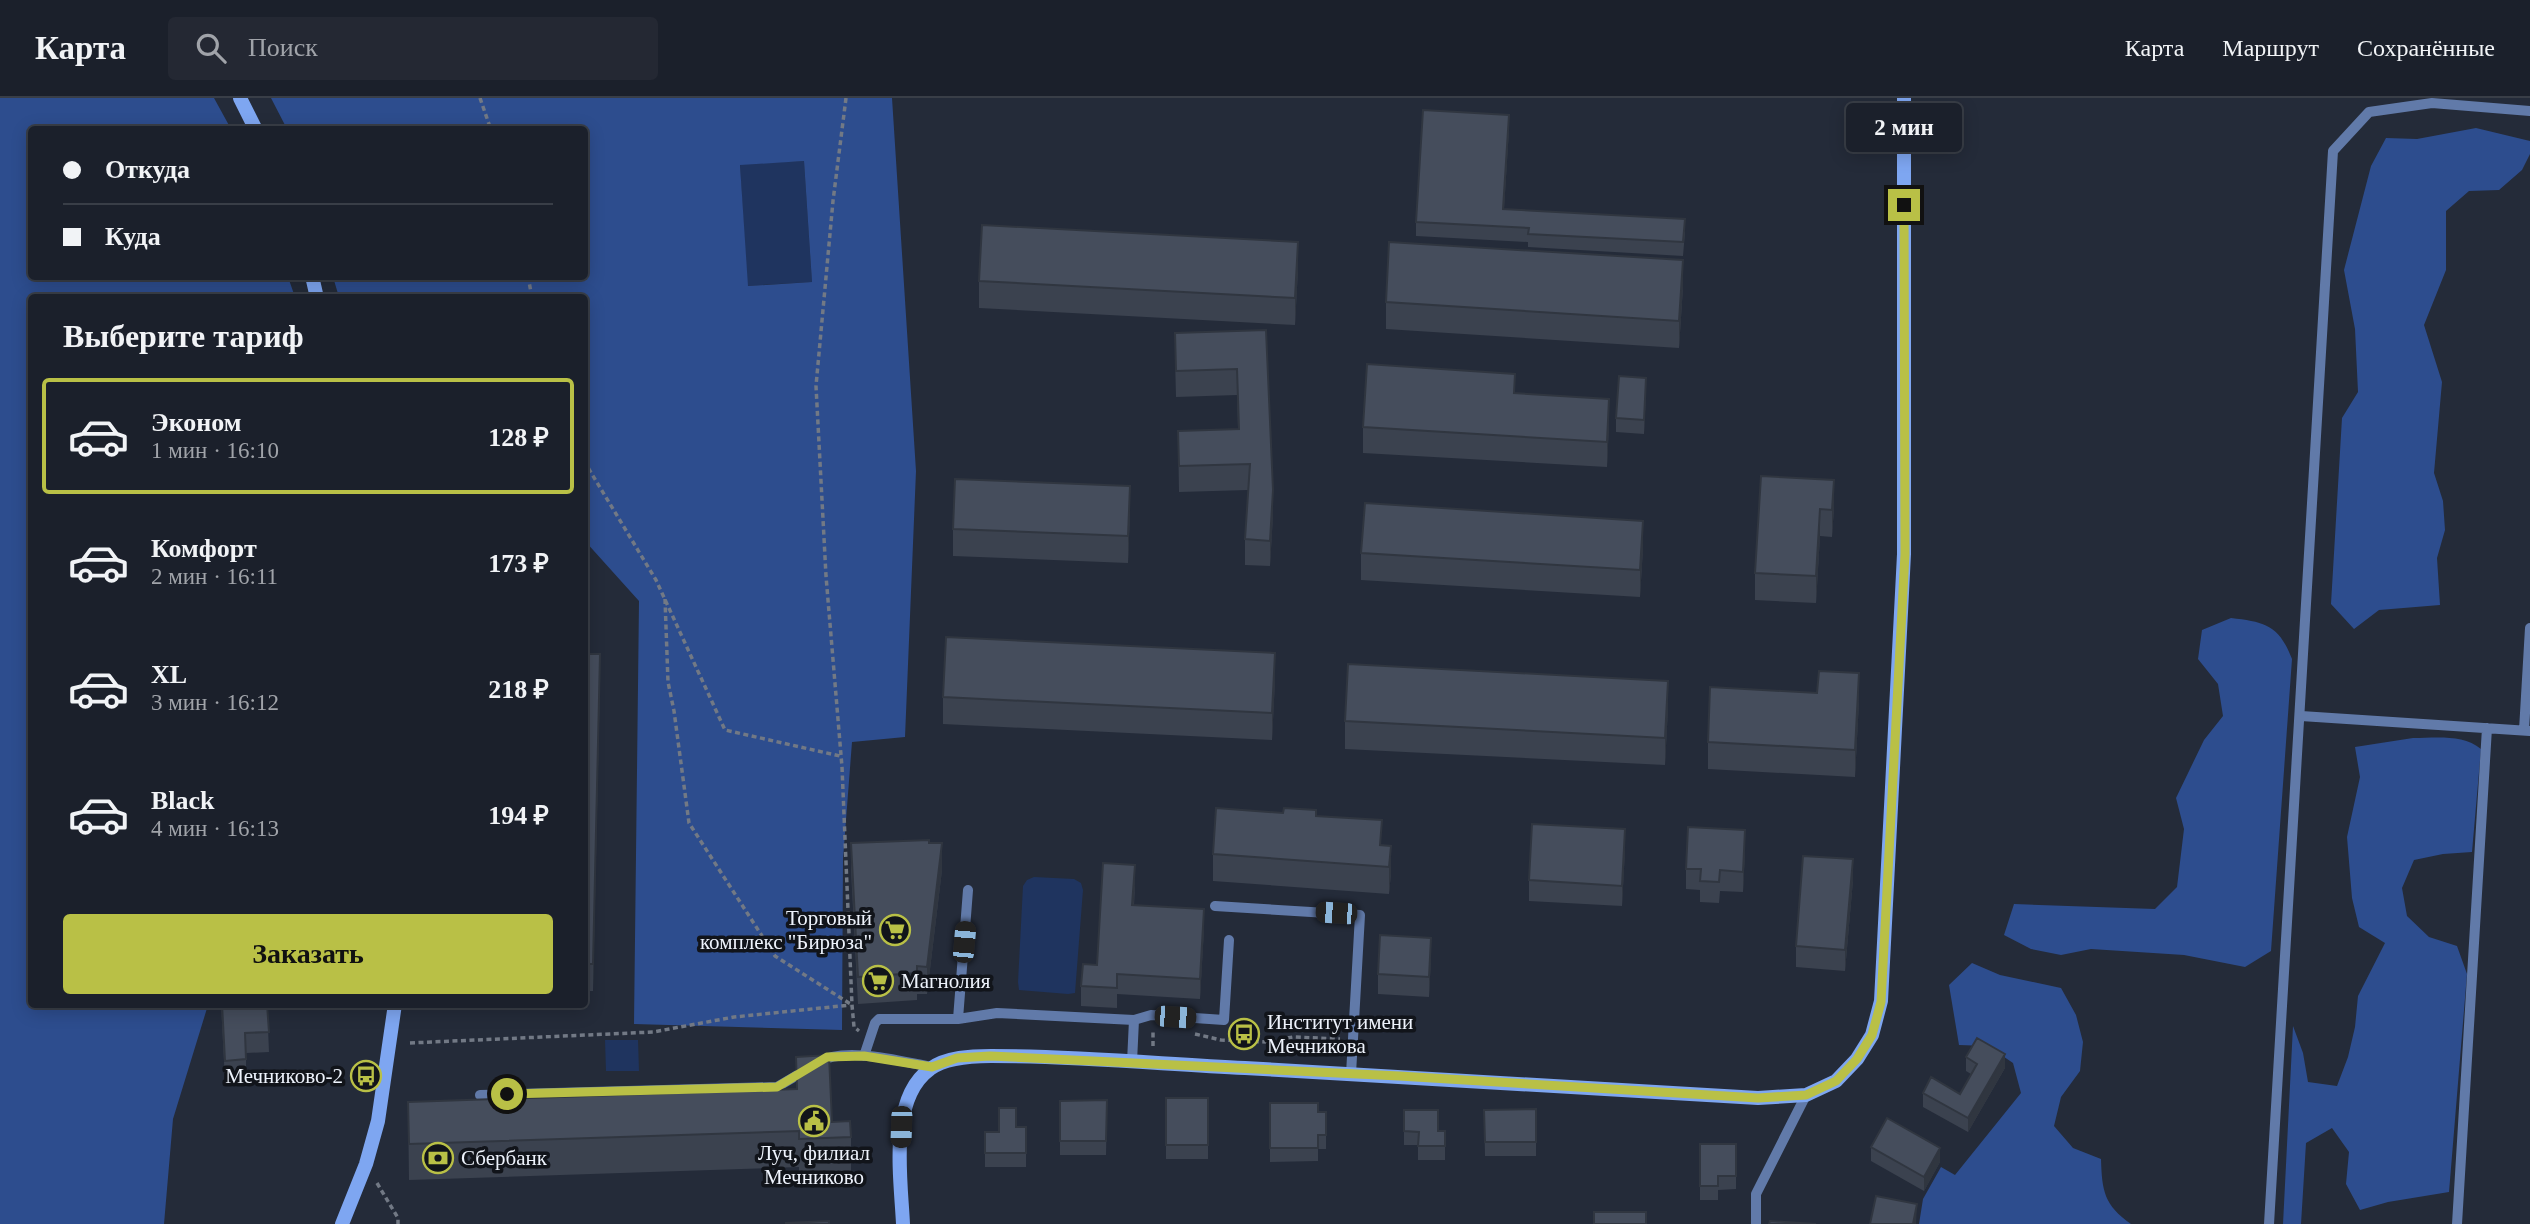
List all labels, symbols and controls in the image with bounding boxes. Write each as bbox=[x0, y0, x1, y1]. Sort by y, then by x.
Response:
search box bbox=[168, 17, 658, 80]
icon: search bbox=[192, 29, 230, 67]
text: Карта bbox=[35, 30, 126, 66]
text: Поиск bbox=[248, 33, 318, 62]
text: Карта bbox=[2125, 35, 2184, 61]
text: Маршрут bbox=[2222, 35, 2319, 61]
text: Сохранённые bbox=[2357, 35, 2495, 61]
callout: 2 мин bbox=[1846, 104, 1962, 153]
text: 2 мин bbox=[1874, 115, 1934, 140]
text: Откуда bbox=[105, 155, 190, 184]
route end bbox=[1888, 189, 1920, 221]
text: Куда bbox=[105, 222, 161, 251]
text: Выберите тариф bbox=[63, 318, 304, 354]
icon: car bbox=[67, 405, 130, 468]
text: Эконом bbox=[151, 408, 241, 437]
text: 128 ₽ bbox=[488, 423, 549, 452]
text: 1 мин · 16:10 bbox=[151, 438, 279, 463]
icon: car bbox=[67, 531, 130, 594]
text: Комфорт bbox=[151, 534, 257, 563]
text: 173 ₽ bbox=[488, 549, 549, 578]
text: 2 мин · 16:11 bbox=[151, 564, 278, 589]
icon: car bbox=[67, 657, 130, 720]
text: XL bbox=[151, 660, 187, 689]
text: 218 ₽ bbox=[488, 675, 549, 704]
text: 3 мин · 16:12 bbox=[151, 690, 279, 715]
icon: car bbox=[67, 783, 130, 846]
text: Black bbox=[151, 786, 215, 815]
text: 194 ₽ bbox=[488, 801, 549, 830]
text: 4 мин · 16:13 bbox=[151, 816, 279, 841]
car bbox=[1315, 901, 1358, 925]
place label: Торговый комплекс "Бирюза" bbox=[700, 906, 872, 954]
supermarket icon: Торговый комплекс "Бирюза" bbox=[878, 913, 912, 947]
button: Заказать bbox=[63, 914, 553, 994]
car bbox=[952, 920, 977, 964]
supermarket icon: Магнолия bbox=[861, 964, 895, 998]
place label: Магнолия bbox=[901, 969, 991, 993]
car bbox=[1154, 1005, 1197, 1029]
place label: Институт имени Мечникова bbox=[1267, 1010, 1413, 1058]
bus stop icon: Институт имени Мечникова bbox=[1227, 1017, 1261, 1051]
bus stop icon: Мечниково-2 bbox=[349, 1059, 383, 1093]
place label: Мечниково-2 bbox=[225, 1064, 343, 1088]
route start bbox=[491, 1078, 523, 1110]
public building icon: Луч, филиал Мечниково bbox=[797, 1104, 831, 1138]
car bbox=[890, 1106, 913, 1148]
bank icon: Сбербанк bbox=[421, 1141, 455, 1175]
place label: Луч, филиал Мечниково bbox=[758, 1141, 870, 1189]
place label: Сбербанк bbox=[461, 1146, 548, 1170]

